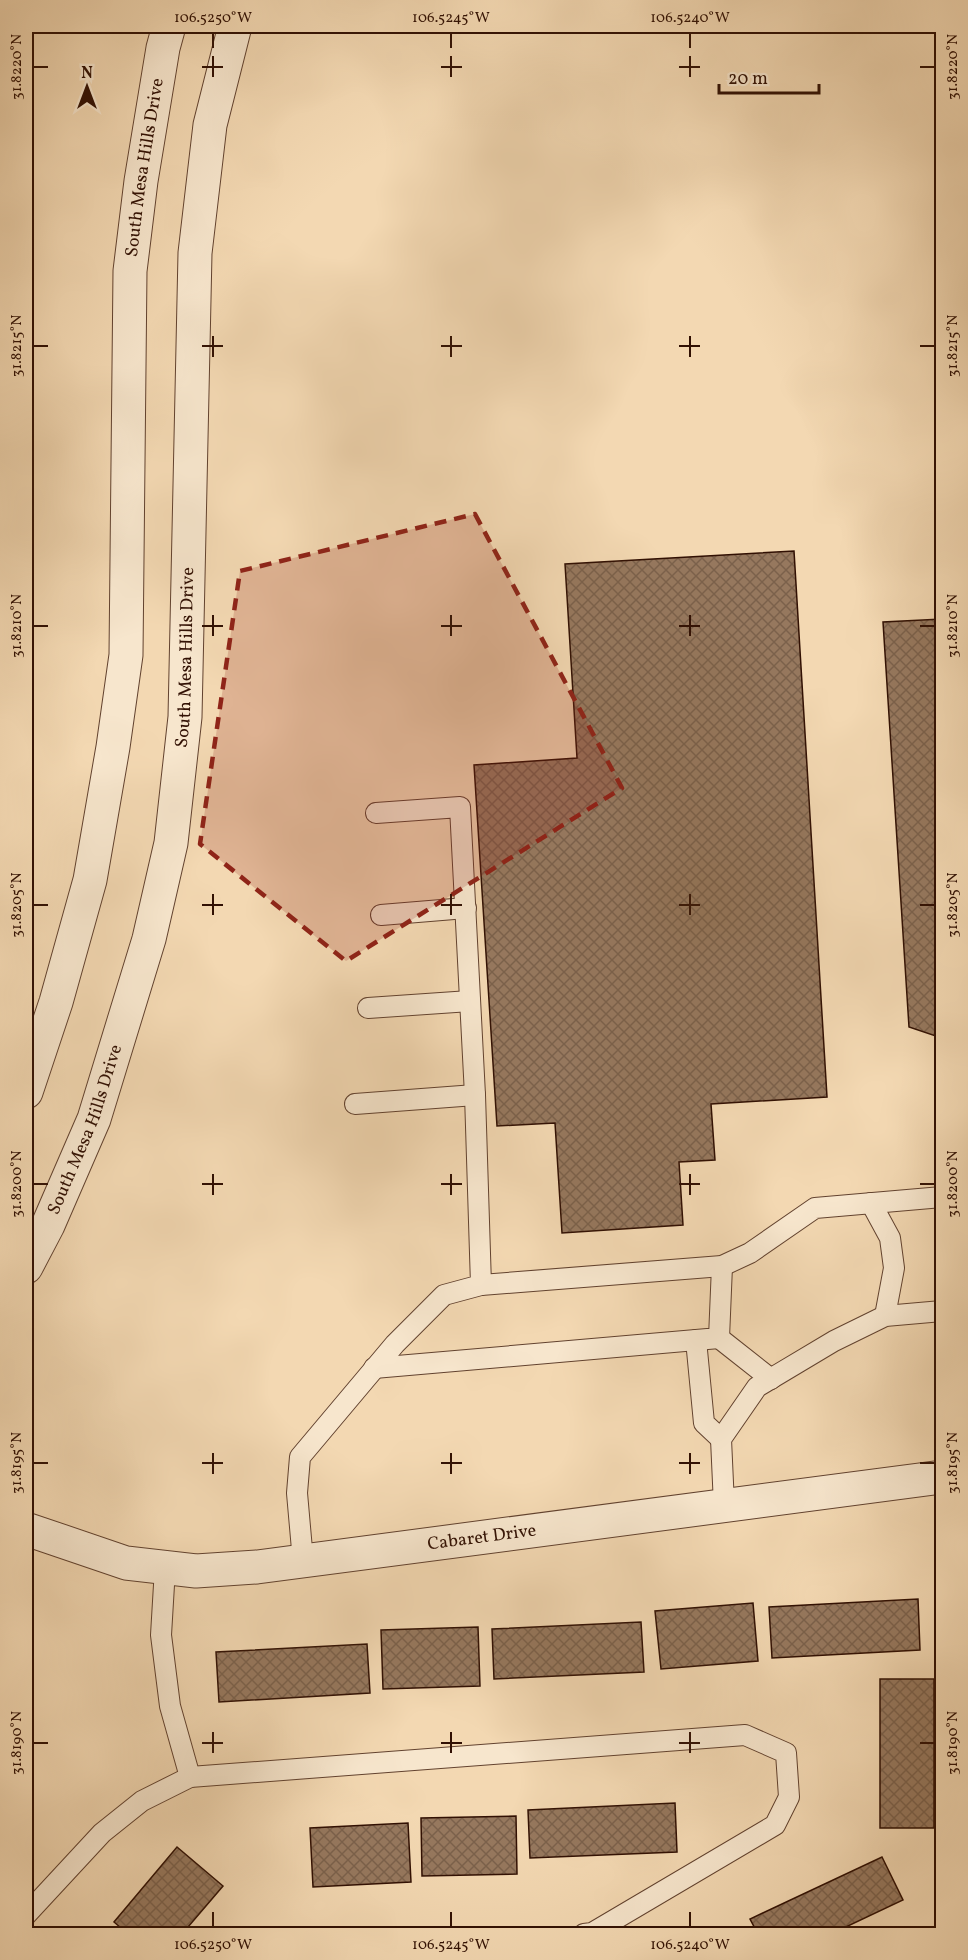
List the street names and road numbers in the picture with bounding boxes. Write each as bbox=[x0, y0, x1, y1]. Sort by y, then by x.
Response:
street label: South Mesa Hills Drive bbox=[119, 76, 170, 258]
street label: South Mesa Hills Drive bbox=[169, 567, 201, 749]
street label: South Mesa Hills Drive bbox=[41, 1041, 129, 1219]
street label: Cabaret Drive bbox=[426, 1518, 538, 1557]

